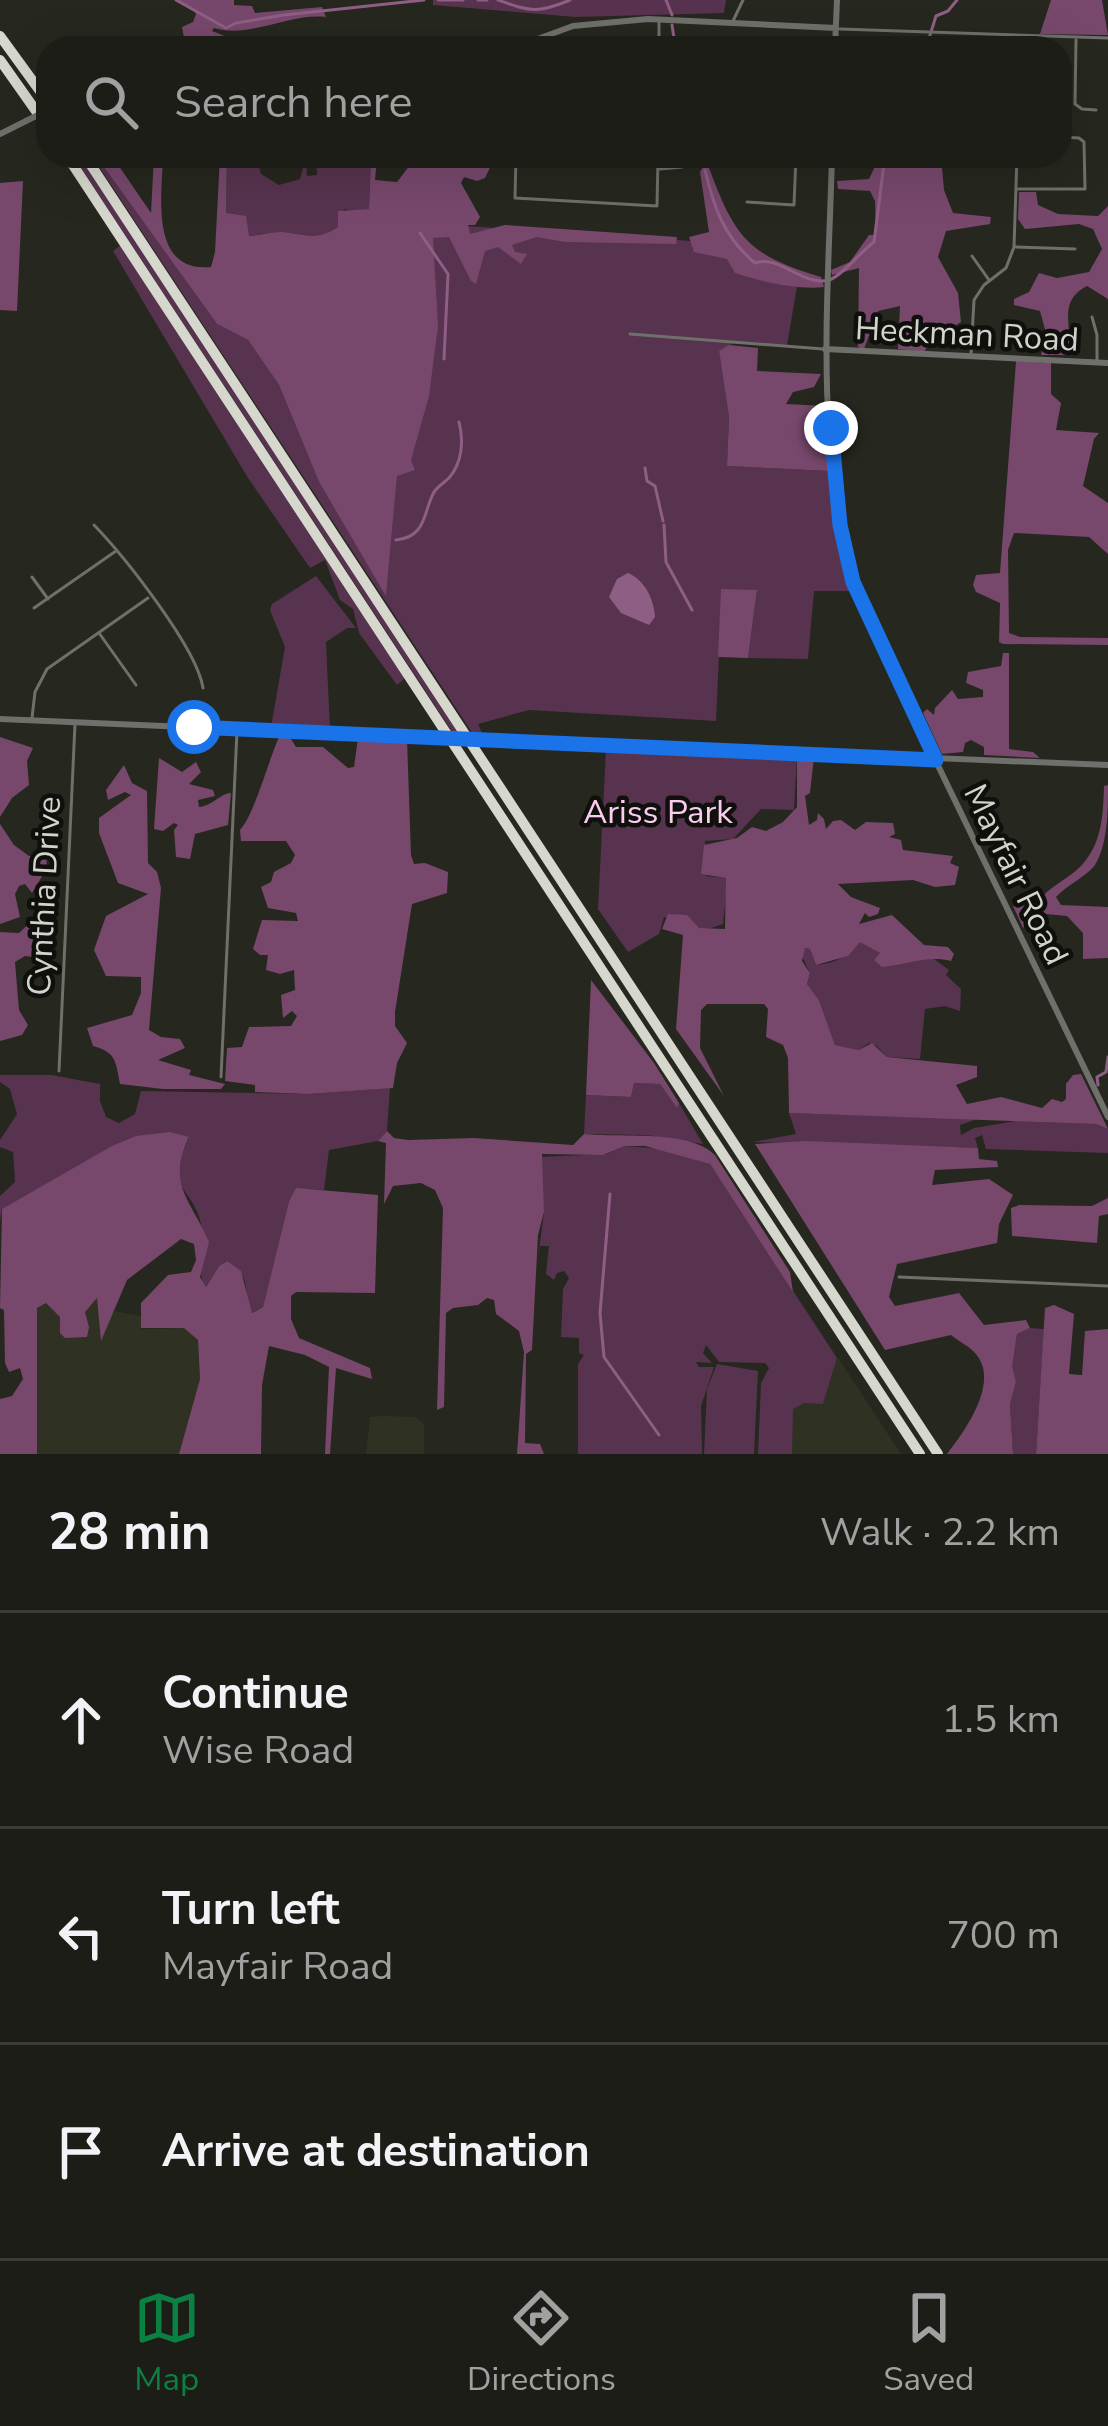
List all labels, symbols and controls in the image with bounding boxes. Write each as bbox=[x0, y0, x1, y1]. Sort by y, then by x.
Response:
search box bbox=[36, 36, 1072, 168]
icon: search bbox=[78, 69, 144, 135]
text: Search here bbox=[174, 72, 413, 133]
street label: Heckman Road bbox=[854, 306, 1080, 363]
route end bbox=[804, 401, 858, 455]
route start bbox=[167, 700, 221, 754]
street label: Mayfair Road bbox=[953, 777, 1079, 972]
park label: Ariss Park bbox=[583, 790, 733, 835]
street label: Cynthia Drive bbox=[17, 795, 72, 997]
text: 28 min bbox=[48, 1497, 211, 1567]
text: Walk · 2.2 km bbox=[820, 1506, 1060, 1559]
text: Continue bbox=[162, 1663, 349, 1724]
icon: ahead bbox=[48, 1687, 114, 1753]
text: 1.5 km bbox=[941, 1693, 1060, 1746]
text: Wise Road bbox=[162, 1724, 354, 1777]
text: Turn left bbox=[162, 1879, 340, 1940]
icon: left bbox=[48, 1903, 114, 1969]
text: 700 m bbox=[946, 1909, 1060, 1962]
text: Mayfair Road bbox=[162, 1940, 393, 1993]
icon: arrive bbox=[48, 2119, 114, 2185]
text: Arrive at destination bbox=[162, 2121, 590, 2182]
tab: Map bbox=[134, 2285, 200, 2402]
tab: Directions bbox=[467, 2285, 616, 2402]
tab: Saved bbox=[883, 2285, 974, 2402]

